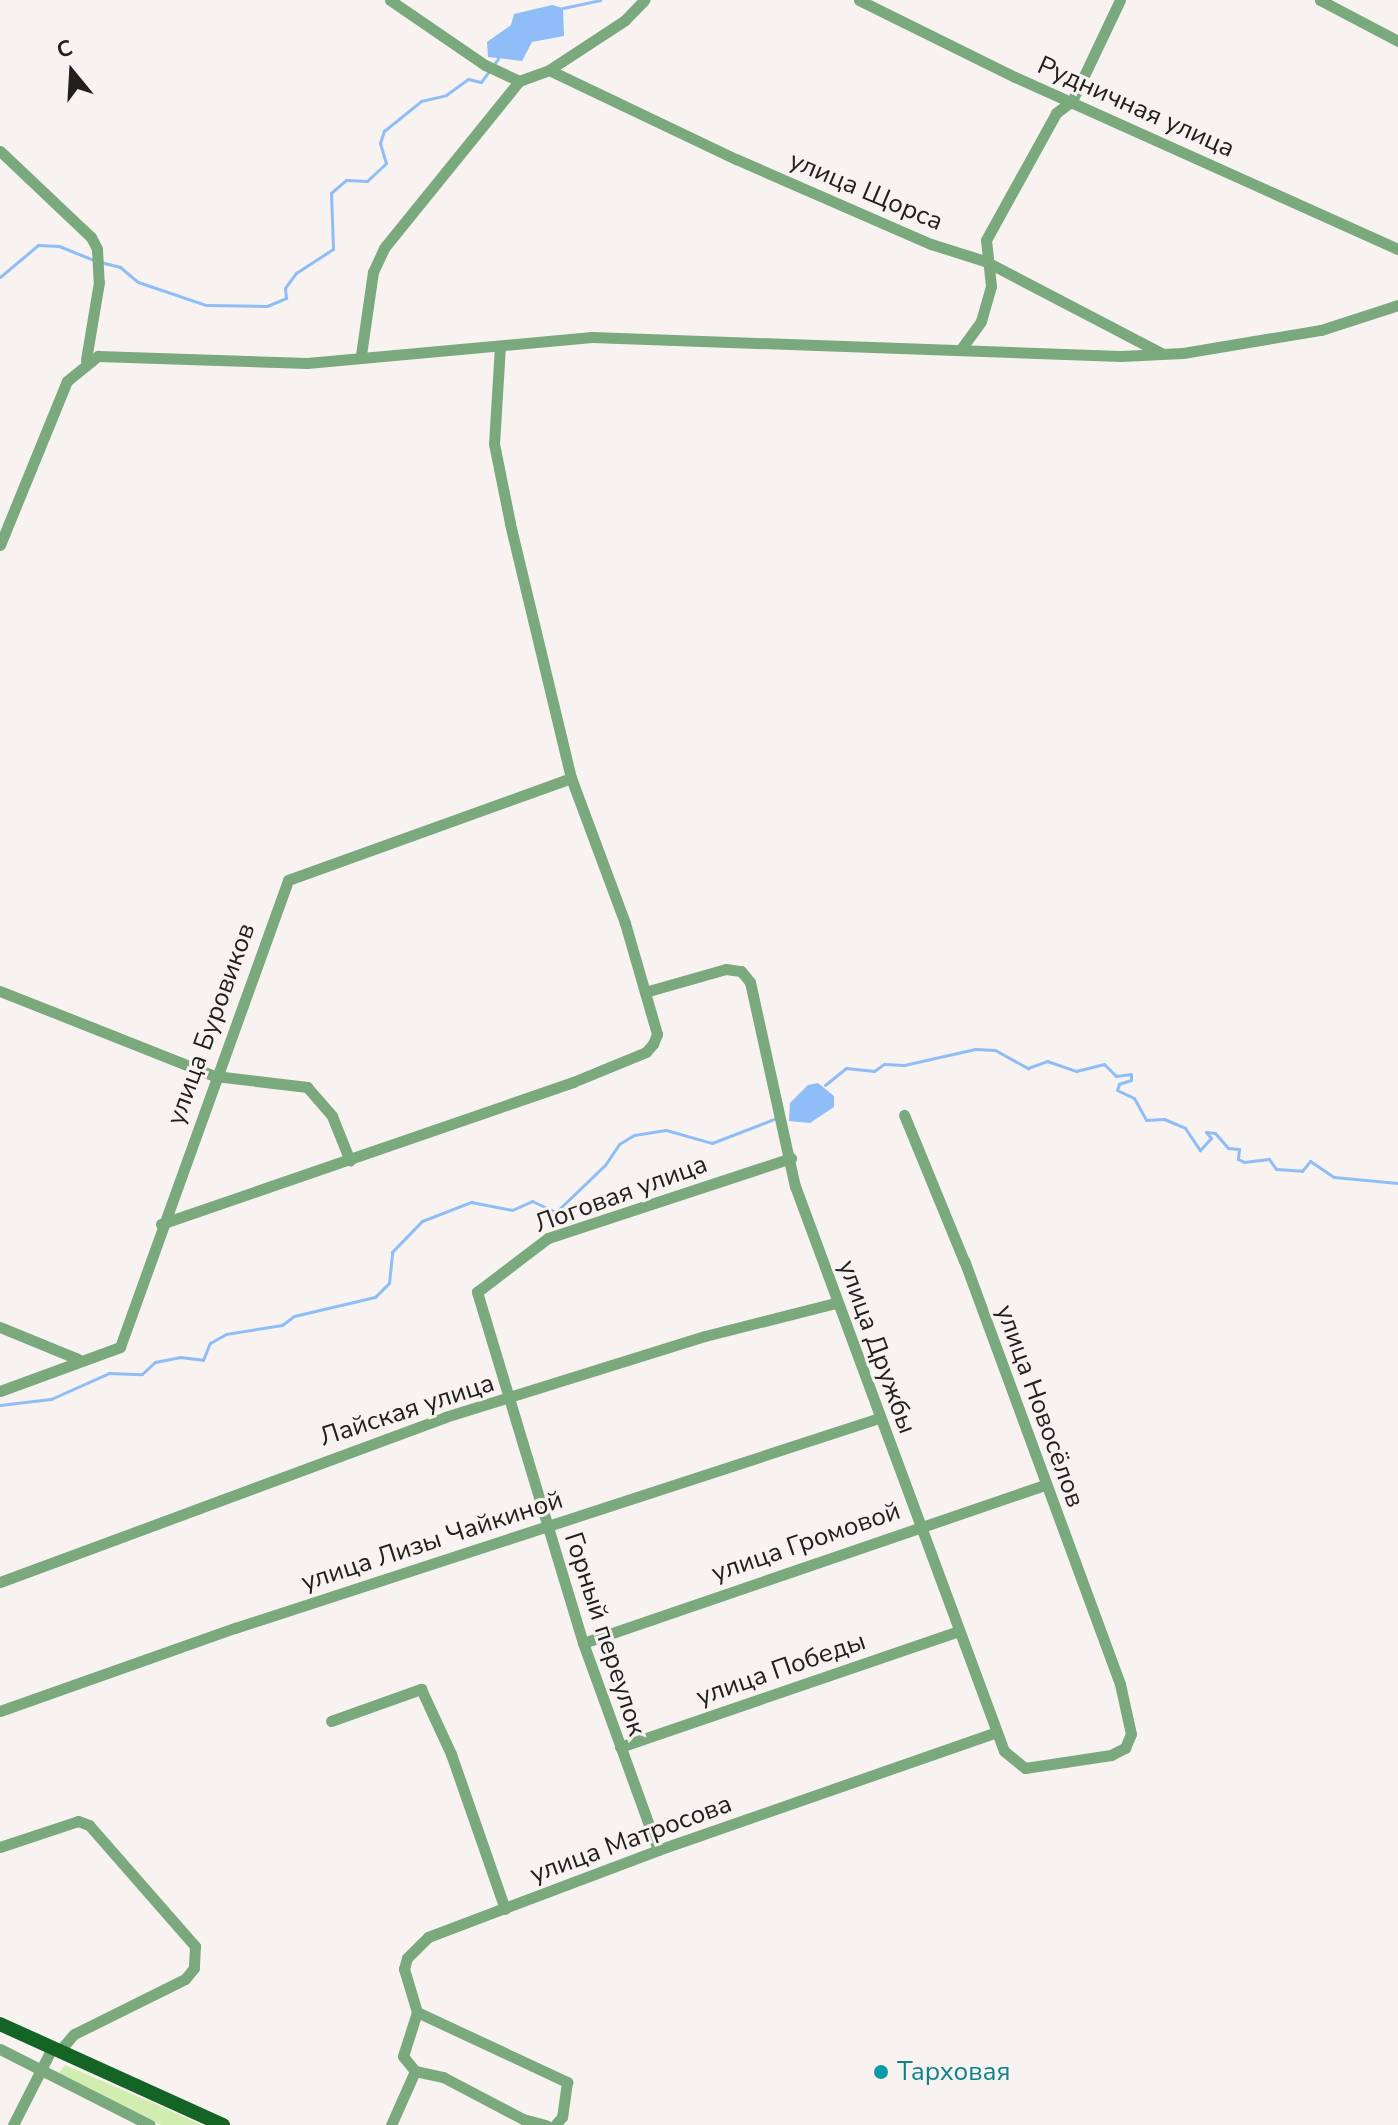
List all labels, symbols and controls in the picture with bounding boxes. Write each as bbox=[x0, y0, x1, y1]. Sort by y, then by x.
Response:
north arrow bbox=[32, 32, 112, 112]
text: С bbox=[53, 33, 76, 66]
street label: Рудничная улица bbox=[1033, 50, 1239, 164]
street label: улица Щорса bbox=[784, 145, 948, 237]
street label: улица Буровиков bbox=[160, 919, 262, 1129]
street label: Логовая улица bbox=[530, 1148, 712, 1240]
street label: улица Дружбы bbox=[831, 1256, 923, 1438]
street label: улица Новосёлов bbox=[989, 1301, 1091, 1511]
street label: Лайская улица bbox=[316, 1367, 498, 1453]
street label: улица Лизы Чайкиной bbox=[297, 1484, 567, 1598]
street label: улица Громовой bbox=[708, 1495, 904, 1589]
street label: Горный переулок bbox=[557, 1528, 653, 1740]
street label: улица Победы bbox=[692, 1625, 870, 1713]
street label: улица Матросова bbox=[526, 1788, 736, 1890]
place label: Тарховая bbox=[897, 2056, 1010, 2088]
marker: Тарховая bbox=[872, 2063, 890, 2081]

